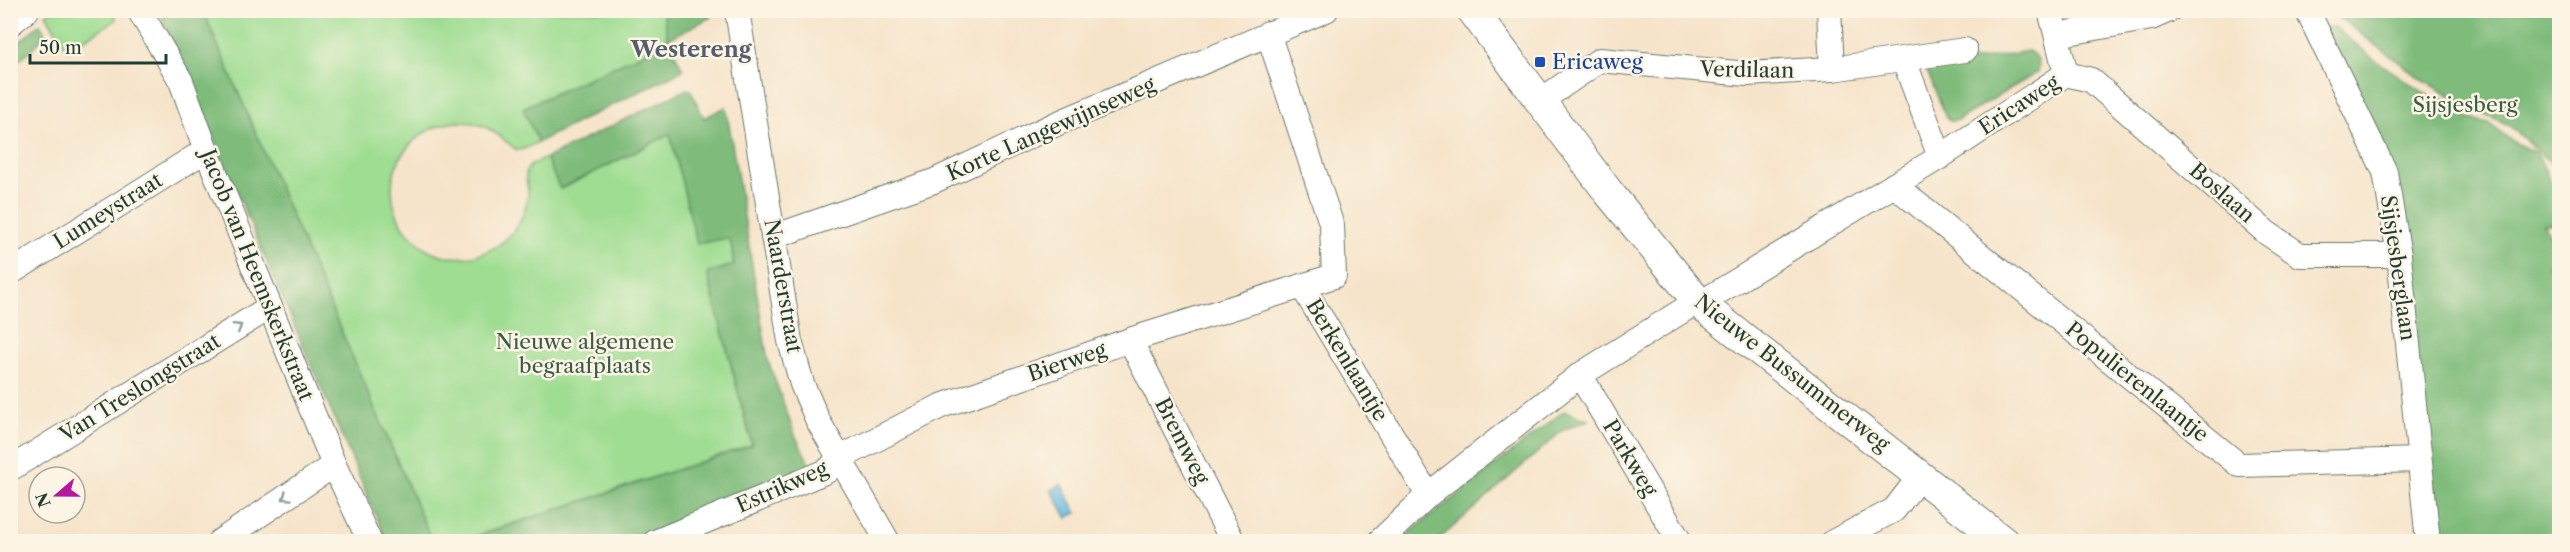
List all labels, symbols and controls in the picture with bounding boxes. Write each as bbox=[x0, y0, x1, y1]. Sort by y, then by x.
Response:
scale bar bbox=[30, 27, 166, 65]
district label: Westereng bbox=[629, 36, 753, 63]
text: 50 m bbox=[39, 37, 82, 59]
place label: Ericaweg bbox=[1552, 49, 1644, 74]
marker: Ericaweg bbox=[1533, 55, 1547, 69]
street label: Verdilaan bbox=[1699, 56, 1794, 83]
street label: Ericaweg bbox=[1974, 69, 2064, 140]
street label: Korte Langewijnseweg bbox=[943, 71, 1160, 186]
park label: Sijsjesberg bbox=[2412, 92, 2519, 117]
street label: Jacob van Heemskerkstraat bbox=[194, 143, 320, 405]
street label: Boslaan bbox=[2185, 158, 2260, 228]
street label: Lumeystraat bbox=[49, 167, 167, 254]
street label: Sijsjesberglaan bbox=[2376, 194, 2421, 342]
street label: Naarderstraat bbox=[759, 217, 808, 355]
street label: Nieuwe Bussummerweg bbox=[1690, 289, 1895, 457]
street label: Berkenlaantje bbox=[1301, 294, 1394, 425]
street label: Populierenlaantje bbox=[2061, 316, 2214, 447]
one-way arrow bbox=[232, 322, 242, 334]
street label: Van Treslongstraat bbox=[54, 328, 225, 448]
park label: Nieuwe algemene begraafplaats bbox=[496, 329, 674, 378]
street label: Bierweg bbox=[1024, 336, 1110, 387]
street label: Bremweg bbox=[1150, 393, 1215, 489]
street label: Parkweg bbox=[1598, 415, 1663, 501]
street label: Estrikweg bbox=[732, 455, 832, 518]
north arrow bbox=[27, 465, 87, 525]
text: N bbox=[31, 490, 55, 510]
one-way arrow bbox=[282, 490, 293, 501]

